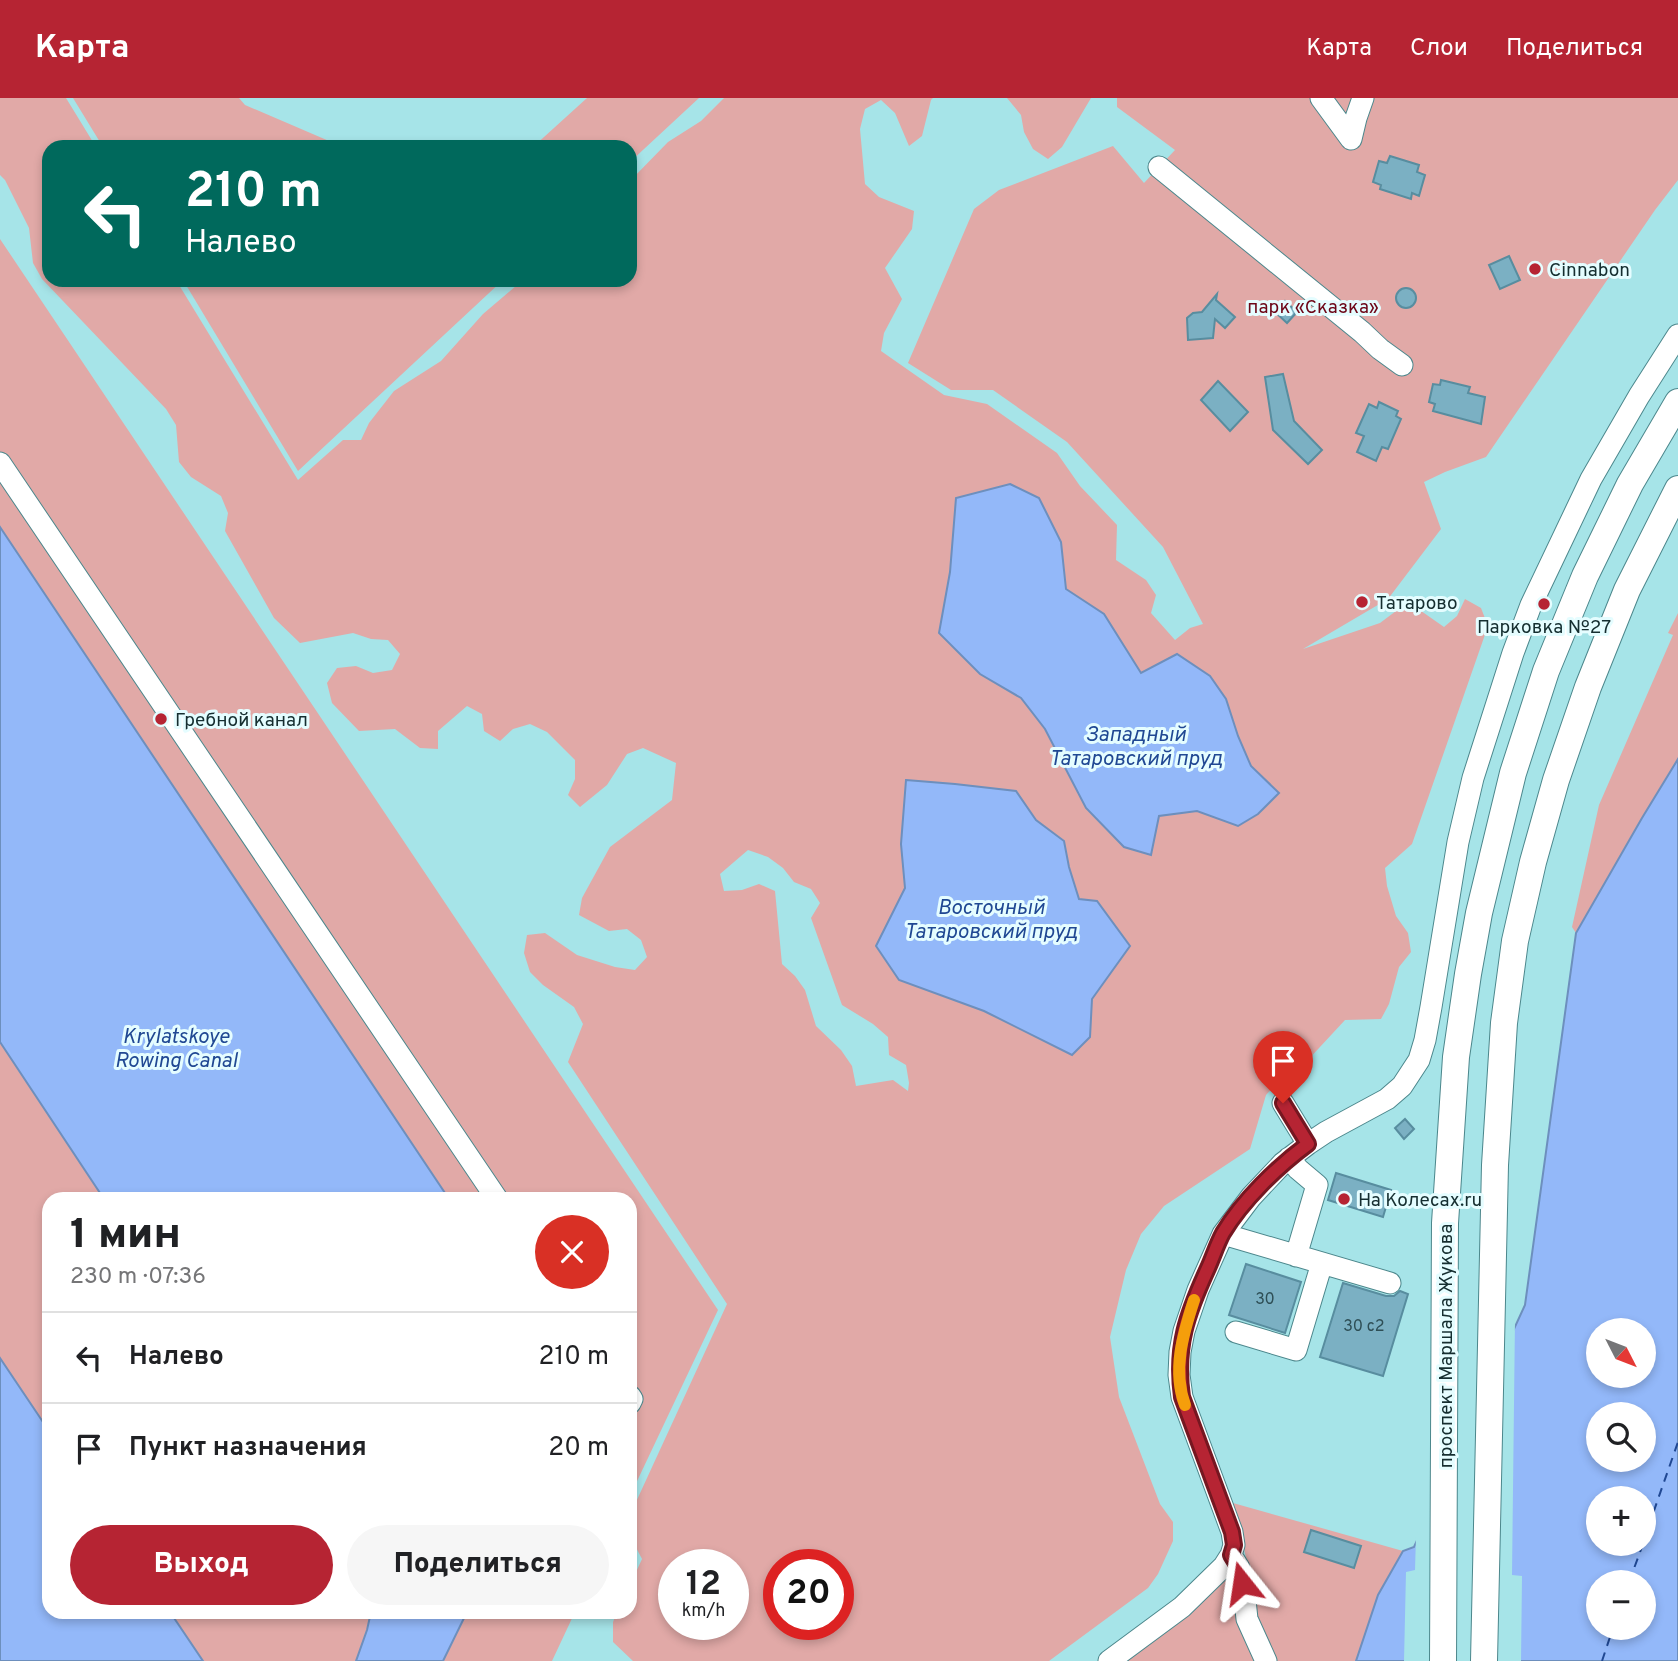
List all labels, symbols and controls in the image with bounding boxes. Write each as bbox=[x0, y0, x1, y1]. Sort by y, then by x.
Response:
text: Карта bbox=[35, 28, 129, 70]
text: Карта bbox=[1306, 34, 1372, 64]
text: Слои bbox=[1410, 34, 1468, 64]
text: Поделиться bbox=[1506, 34, 1643, 64]
text: 210 m bbox=[185, 163, 322, 225]
icon: left bbox=[70, 168, 161, 259]
text: Налево bbox=[185, 224, 297, 264]
place label: Cinnabon bbox=[1549, 259, 1630, 283]
marker: Cinnabon bbox=[1527, 261, 1543, 277]
park label: парк «Сказка» bbox=[1247, 296, 1379, 320]
place label: Татарово bbox=[1376, 592, 1458, 616]
marker: Татарово bbox=[1354, 594, 1370, 610]
marker: Парковка №27 bbox=[1536, 596, 1552, 612]
place label: Парковка №27 bbox=[1477, 616, 1611, 640]
place label: Гребной канал bbox=[175, 709, 308, 733]
marker: Гребной канал bbox=[153, 711, 169, 727]
water label: Западный Татаровский пруд bbox=[1049, 722, 1223, 773]
water label: Восточный Татаровский пруд bbox=[904, 895, 1078, 946]
water label: Krylatskoye Rowing Canal bbox=[115, 1024, 239, 1075]
pin bbox=[1253, 1031, 1313, 1103]
icon: arrive bbox=[1264, 1042, 1302, 1080]
place label: На Колесах.ru bbox=[1358, 1189, 1482, 1213]
marker: На Колесах.ru bbox=[1336, 1191, 1352, 1207]
text: 1 мин bbox=[70, 1210, 181, 1263]
button: close bbox=[535, 1215, 609, 1289]
street label: проспект Маршала Жукова bbox=[1435, 1224, 1459, 1468]
text: 230 m · 07:36 bbox=[70, 1263, 206, 1292]
house number: 30 bbox=[1255, 1290, 1275, 1310]
house number: 30 с2 bbox=[1343, 1317, 1385, 1337]
north arrow bbox=[1586, 1318, 1656, 1388]
map controls bbox=[1586, 1318, 1656, 1640]
icon: left bbox=[70, 1339, 108, 1377]
text: Налево bbox=[129, 1341, 224, 1374]
text: 210 m bbox=[539, 1341, 609, 1374]
button: search bbox=[1586, 1402, 1656, 1472]
icon: arrive bbox=[70, 1430, 108, 1468]
text: Пункт назначения bbox=[129, 1432, 367, 1465]
text: 20 m bbox=[548, 1432, 609, 1465]
button: + bbox=[1586, 1486, 1656, 1556]
button: Выход bbox=[70, 1525, 333, 1605]
button: Поделиться bbox=[347, 1525, 609, 1605]
position arrow bbox=[1205, 1546, 1279, 1620]
speed limit sign: 20 bbox=[763, 1549, 854, 1640]
text: 12 bbox=[686, 1563, 721, 1607]
button: − bbox=[1586, 1570, 1656, 1640]
text: km/h bbox=[682, 1600, 725, 1623]

